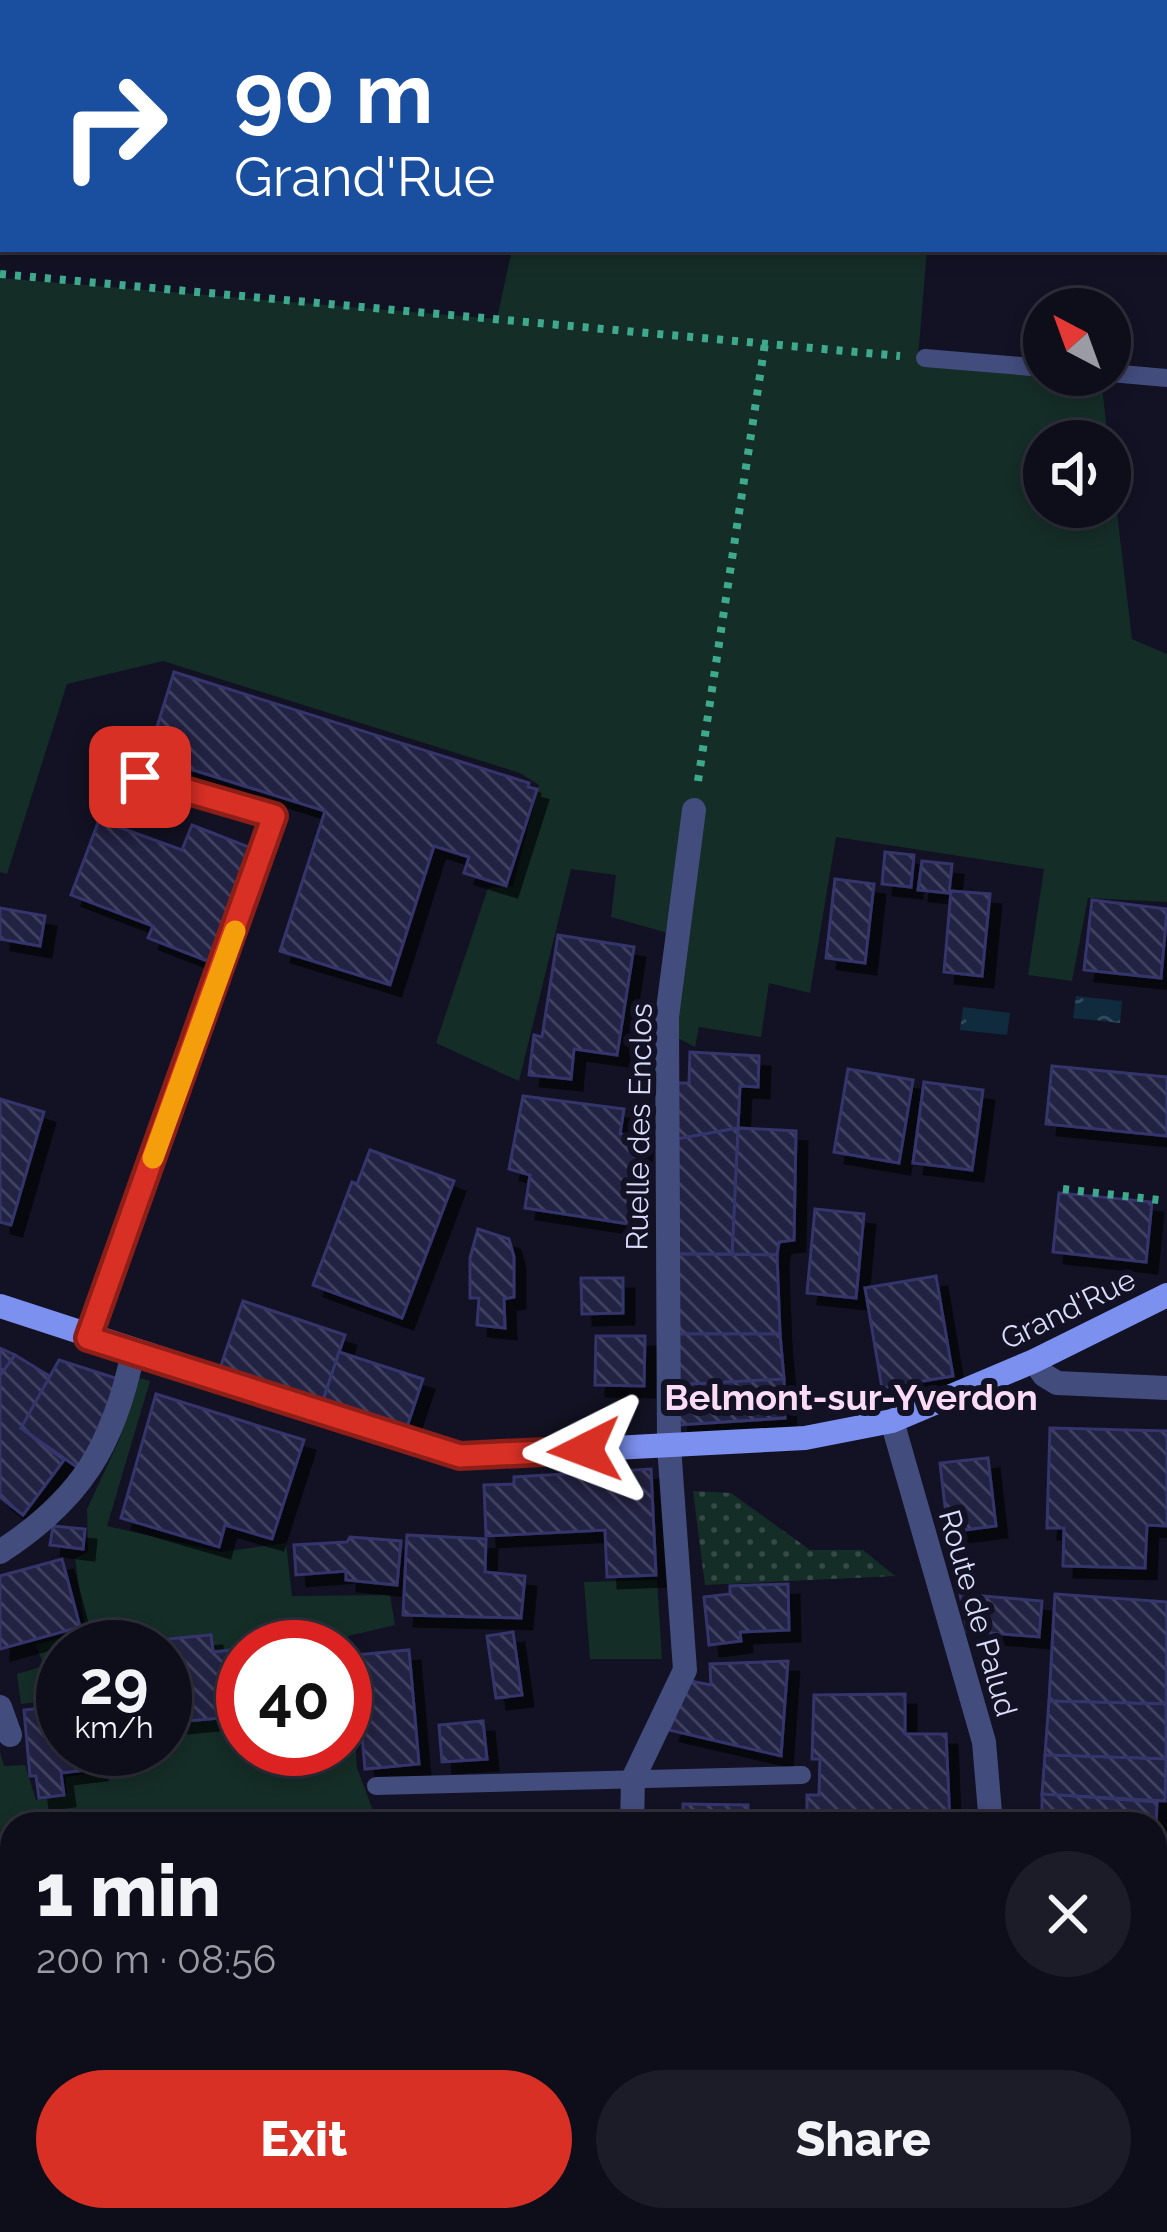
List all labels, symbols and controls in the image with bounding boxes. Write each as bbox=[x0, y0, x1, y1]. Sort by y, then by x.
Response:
text: 90 m bbox=[234, 44, 433, 143]
icon: right bbox=[36, 48, 192, 204]
text: Grand'Rue bbox=[234, 145, 495, 209]
north arrow bbox=[1023, 288, 1131, 396]
map controls bbox=[1023, 288, 1131, 528]
button: sound bbox=[1023, 420, 1131, 528]
pin bbox=[89, 726, 191, 828]
icon: arrive bbox=[107, 744, 173, 810]
street label: Ruelle des Enclos bbox=[619, 1003, 659, 1251]
street label: Grand'Rue bbox=[995, 1261, 1141, 1357]
district label: Belmont-sur-Yverdon bbox=[664, 1376, 1038, 1418]
position arrow bbox=[522, 1387, 648, 1513]
street label: Route de Palud bbox=[932, 1506, 1024, 1720]
speed limit sign: 40 bbox=[216, 1620, 372, 1776]
text: 29 bbox=[79, 1648, 149, 1718]
text: km/h bbox=[74, 1710, 154, 1745]
text: 1 min bbox=[36, 1848, 221, 1933]
button: close bbox=[1005, 1851, 1131, 1977]
text: 200 m · 08:56 bbox=[36, 1936, 276, 1982]
button: Exit bbox=[36, 2070, 572, 2208]
button: Share bbox=[596, 2070, 1131, 2208]

